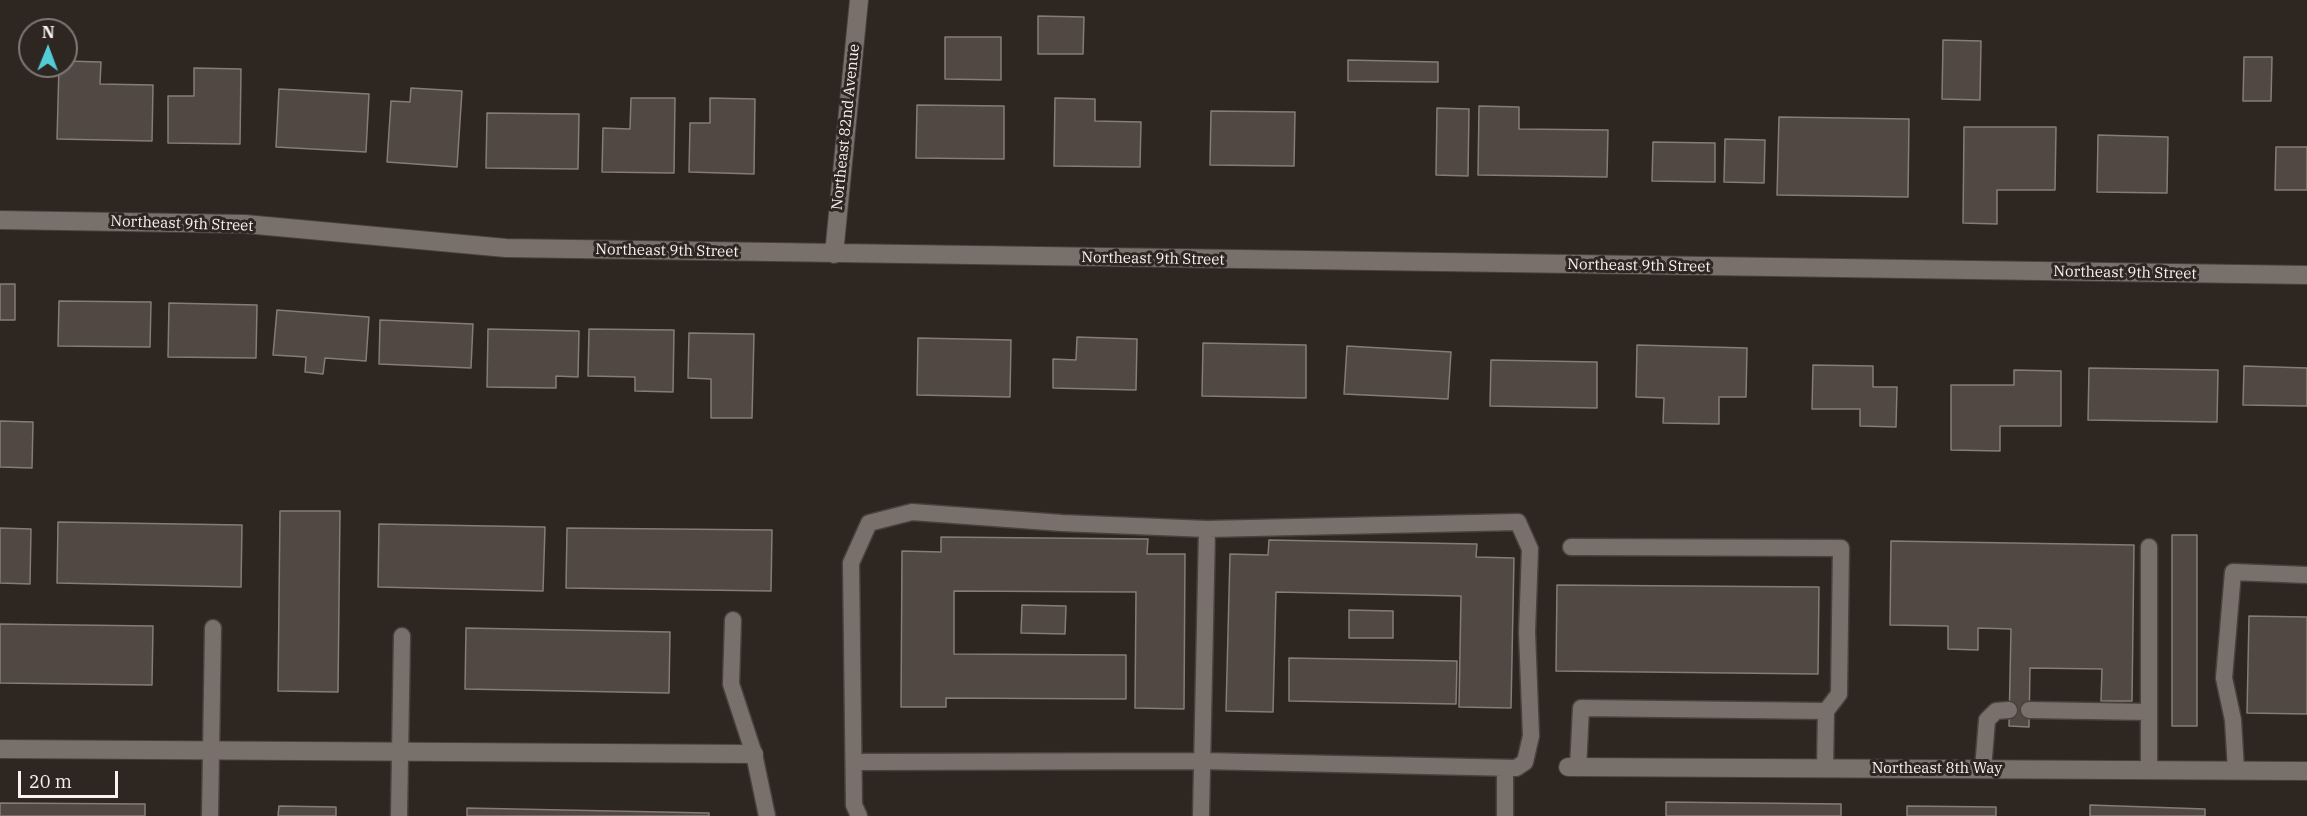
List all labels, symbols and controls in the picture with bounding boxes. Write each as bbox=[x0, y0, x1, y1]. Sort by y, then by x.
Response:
north arrow bbox=[18, 18, 78, 78]
text: N bbox=[42, 22, 55, 42]
street label: Northeast 82nd Avenue bbox=[828, 43, 864, 211]
street label: Northeast 9th Street bbox=[110, 213, 254, 235]
street label: Northeast 9th Street bbox=[595, 241, 739, 261]
street label: Northeast 9th Street bbox=[1081, 249, 1225, 269]
street label: Northeast 9th Street bbox=[1567, 256, 1711, 276]
street label: Northeast 9th Street bbox=[2053, 263, 2197, 283]
scale bar bbox=[21, 759, 122, 797]
street label: Northeast 8th Way bbox=[1872, 760, 2002, 778]
text: 20 m bbox=[29, 770, 72, 793]

